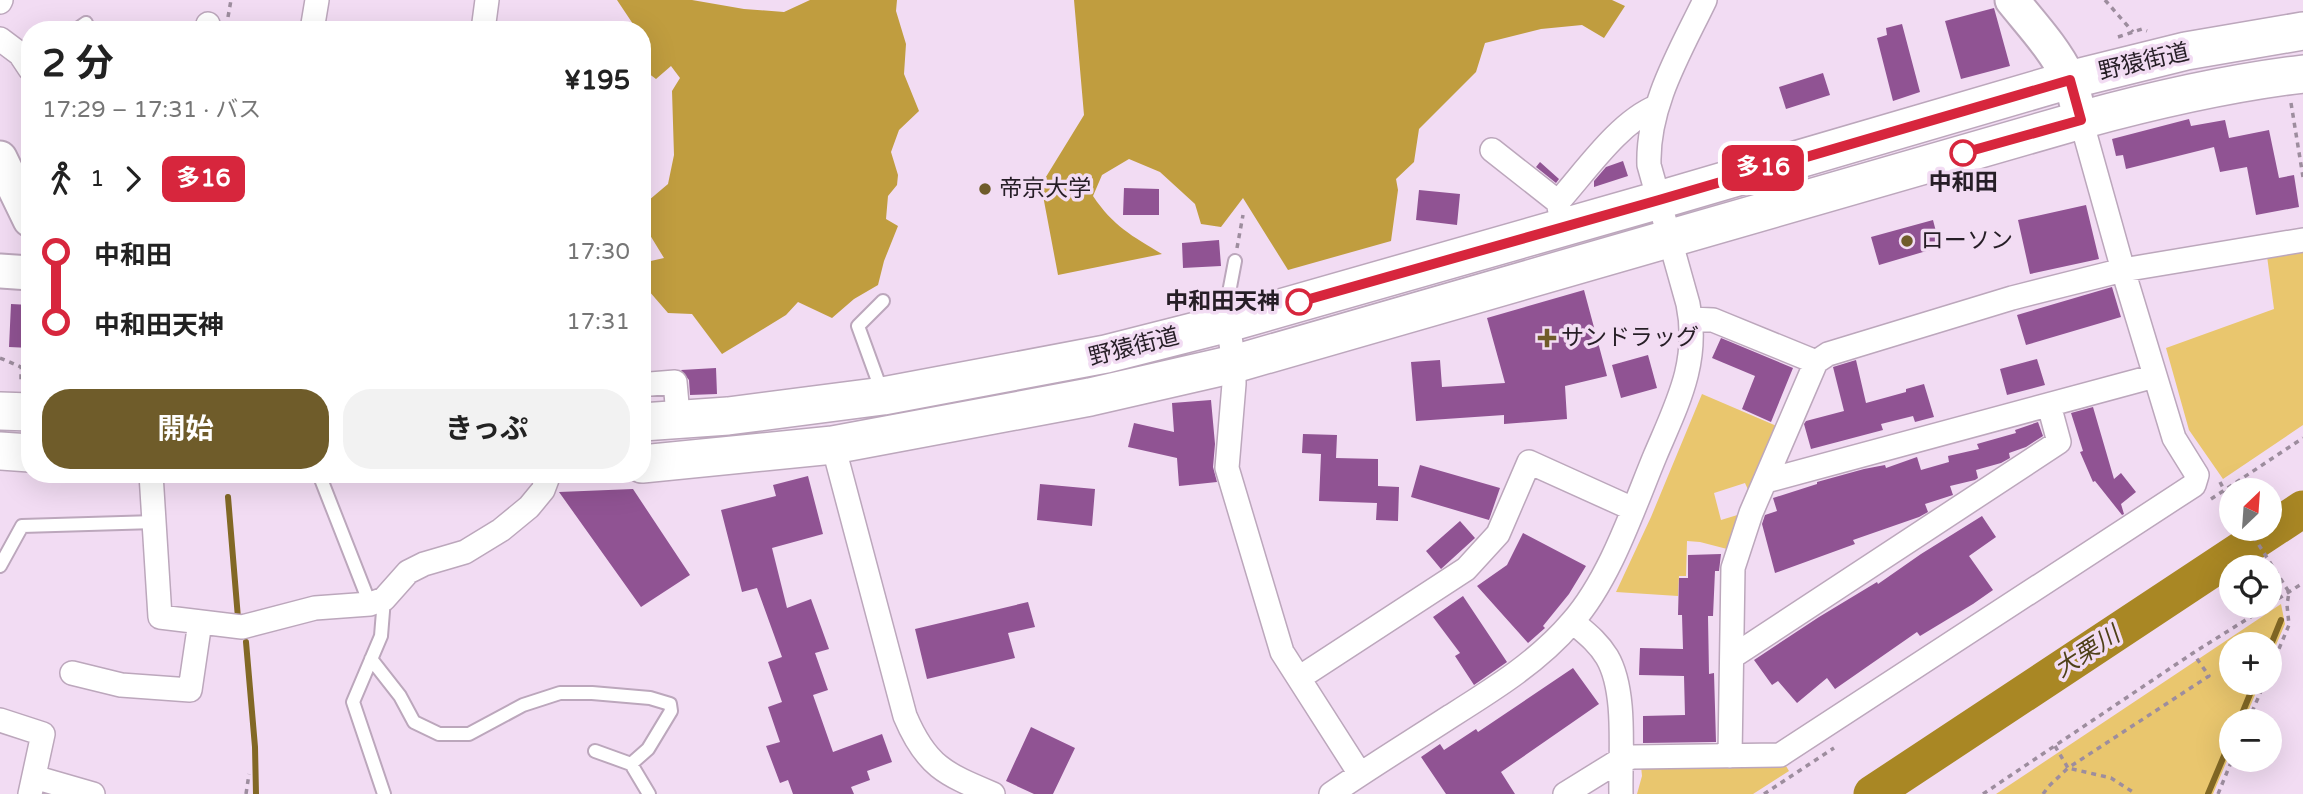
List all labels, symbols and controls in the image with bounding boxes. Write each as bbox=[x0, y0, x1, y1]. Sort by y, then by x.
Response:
street label: 野猿街道 bbox=[2096, 38, 2192, 86]
text: 2 分 bbox=[42, 41, 114, 87]
text: ¥195 bbox=[564, 65, 630, 96]
text: 17:29 – 17:31 · バス bbox=[42, 96, 261, 124]
marker: 中和田 bbox=[1950, 140, 1976, 166]
line badge: 多16 bbox=[1723, 145, 1803, 191]
text: 多16 bbox=[1736, 153, 1790, 182]
icon: walk bbox=[42, 160, 80, 198]
icon: forward bbox=[114, 160, 152, 198]
text: 多16 bbox=[176, 164, 231, 193]
text: 1 bbox=[90, 165, 104, 193]
place label: 中和田 bbox=[1929, 169, 1998, 197]
place label: 帝京大学 bbox=[999, 175, 1091, 203]
marker: 帝京大学 bbox=[977, 181, 993, 197]
place label: ローソン bbox=[1921, 227, 2013, 255]
marker: ローソン bbox=[1899, 233, 1915, 249]
text: 17:30 bbox=[566, 238, 630, 266]
text: 中和田 bbox=[94, 240, 172, 271]
place label: 中和田天神 bbox=[1165, 288, 1280, 316]
marker: 中和田天神 bbox=[1286, 289, 1312, 315]
text: 17:31 bbox=[566, 308, 630, 336]
text: 中和田天神 bbox=[94, 310, 224, 341]
street label: 野猿街道 bbox=[1086, 322, 1182, 372]
place label: サンドラッグ bbox=[1561, 324, 1699, 352]
marker: サンドラッグ bbox=[1539, 330, 1555, 346]
button: 開始 bbox=[42, 389, 329, 469]
button: きっぷ bbox=[343, 389, 630, 469]
north arrow bbox=[2219, 478, 2282, 541]
map controls bbox=[2219, 478, 2282, 772]
button: locate bbox=[2219, 555, 2282, 618]
water label: 大栗川 bbox=[2049, 619, 2128, 684]
button: + bbox=[2219, 632, 2282, 695]
button: − bbox=[2219, 709, 2282, 772]

